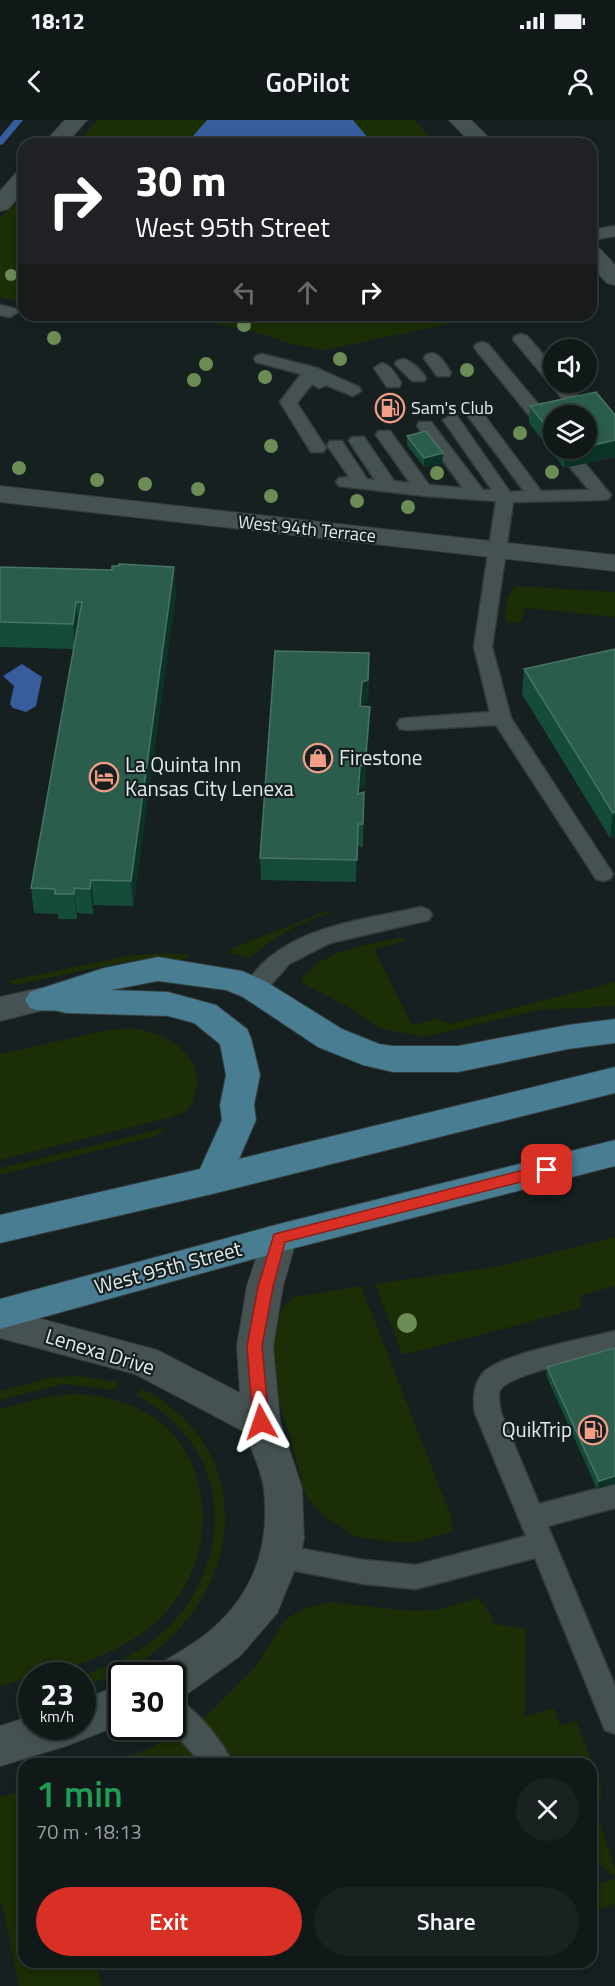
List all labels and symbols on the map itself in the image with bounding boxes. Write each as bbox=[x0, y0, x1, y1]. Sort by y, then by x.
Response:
fuel station icon: Sam's Club bbox=[374, 392, 406, 424]
place label: Sam's Club bbox=[411, 394, 494, 421]
street label: West 94th Terrace bbox=[237, 508, 377, 549]
place label: Firestone bbox=[339, 741, 422, 773]
shop icon: Firestone bbox=[302, 742, 334, 774]
place label: La Quinta Inn Kansas City Lenexa bbox=[125, 748, 294, 804]
hotel icon: La Quinta Inn Kansas City Lenexa bbox=[88, 761, 120, 793]
pin bbox=[521, 1144, 572, 1195]
street label: West 95th Street bbox=[90, 1232, 246, 1302]
street label: Lenexa Drive bbox=[42, 1319, 159, 1383]
position arrow bbox=[229, 1390, 293, 1454]
place label: QuikTrip bbox=[502, 1413, 572, 1445]
fuel station icon: QuikTrip bbox=[577, 1414, 609, 1446]
speed limit sign: 30 bbox=[108, 1662, 186, 1740]

